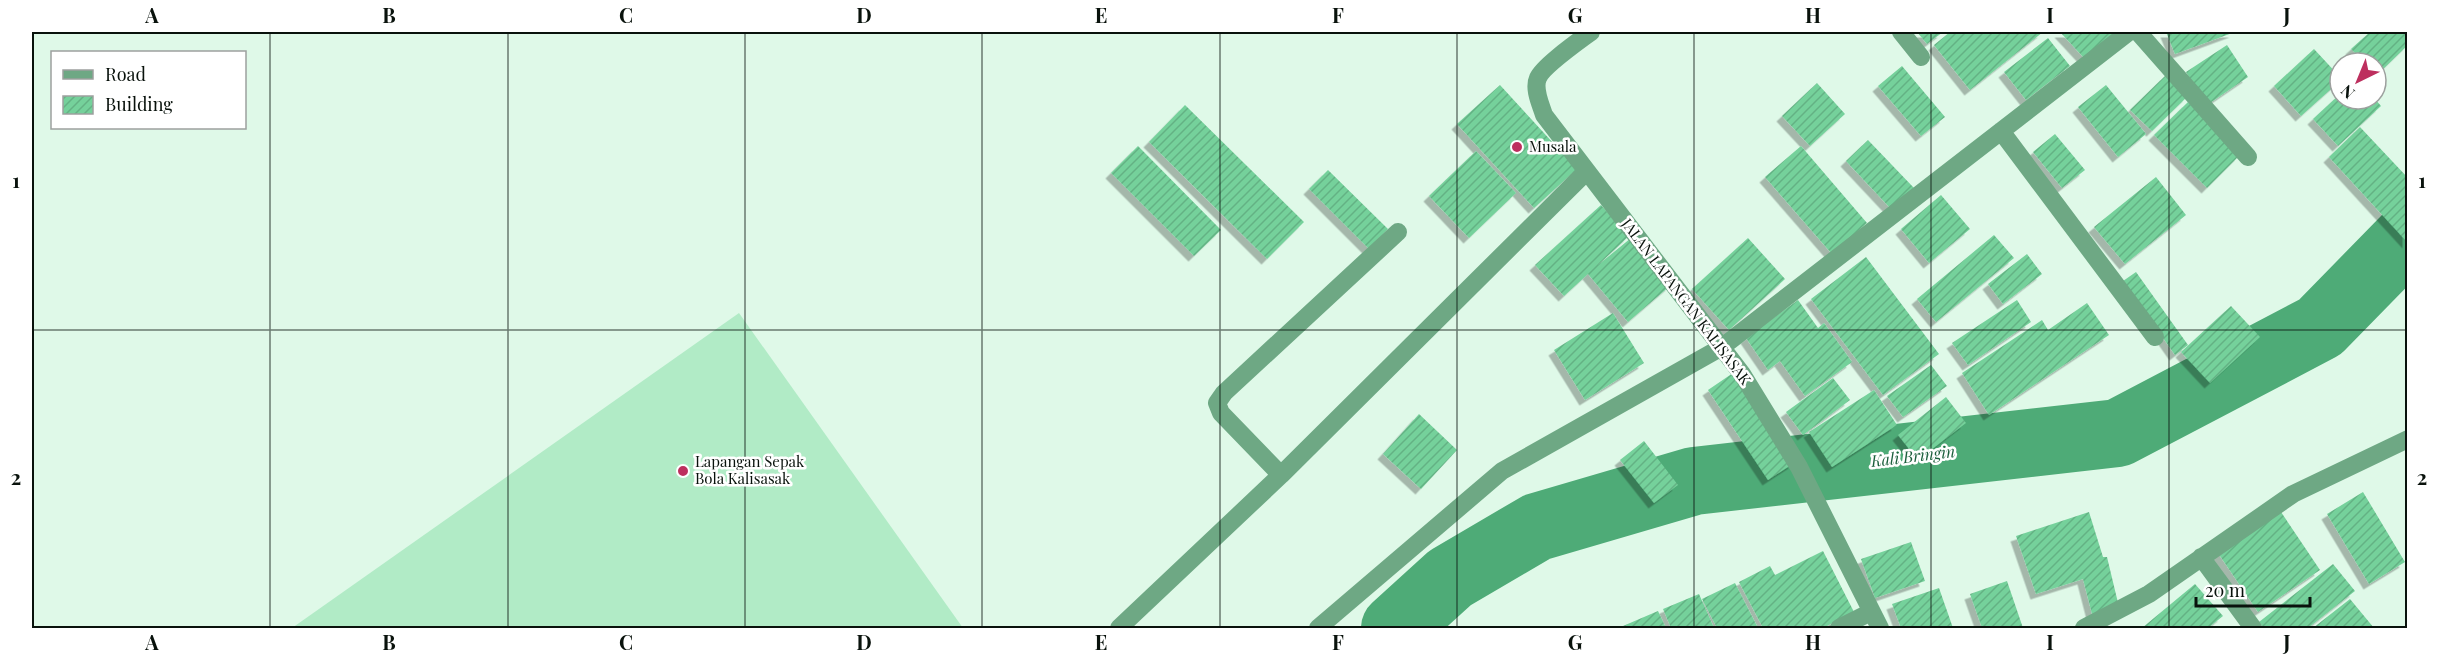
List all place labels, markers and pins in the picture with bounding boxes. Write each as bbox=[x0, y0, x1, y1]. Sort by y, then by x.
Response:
place label: Musala bbox=[1529, 136, 1577, 156]
marker: Musala bbox=[1510, 140, 1524, 154]
place label: Lapangan Sepak Bola Kalisasak bbox=[695, 451, 805, 488]
marker: Lapangan Sepak Bola Kalisasak bbox=[676, 464, 690, 478]

